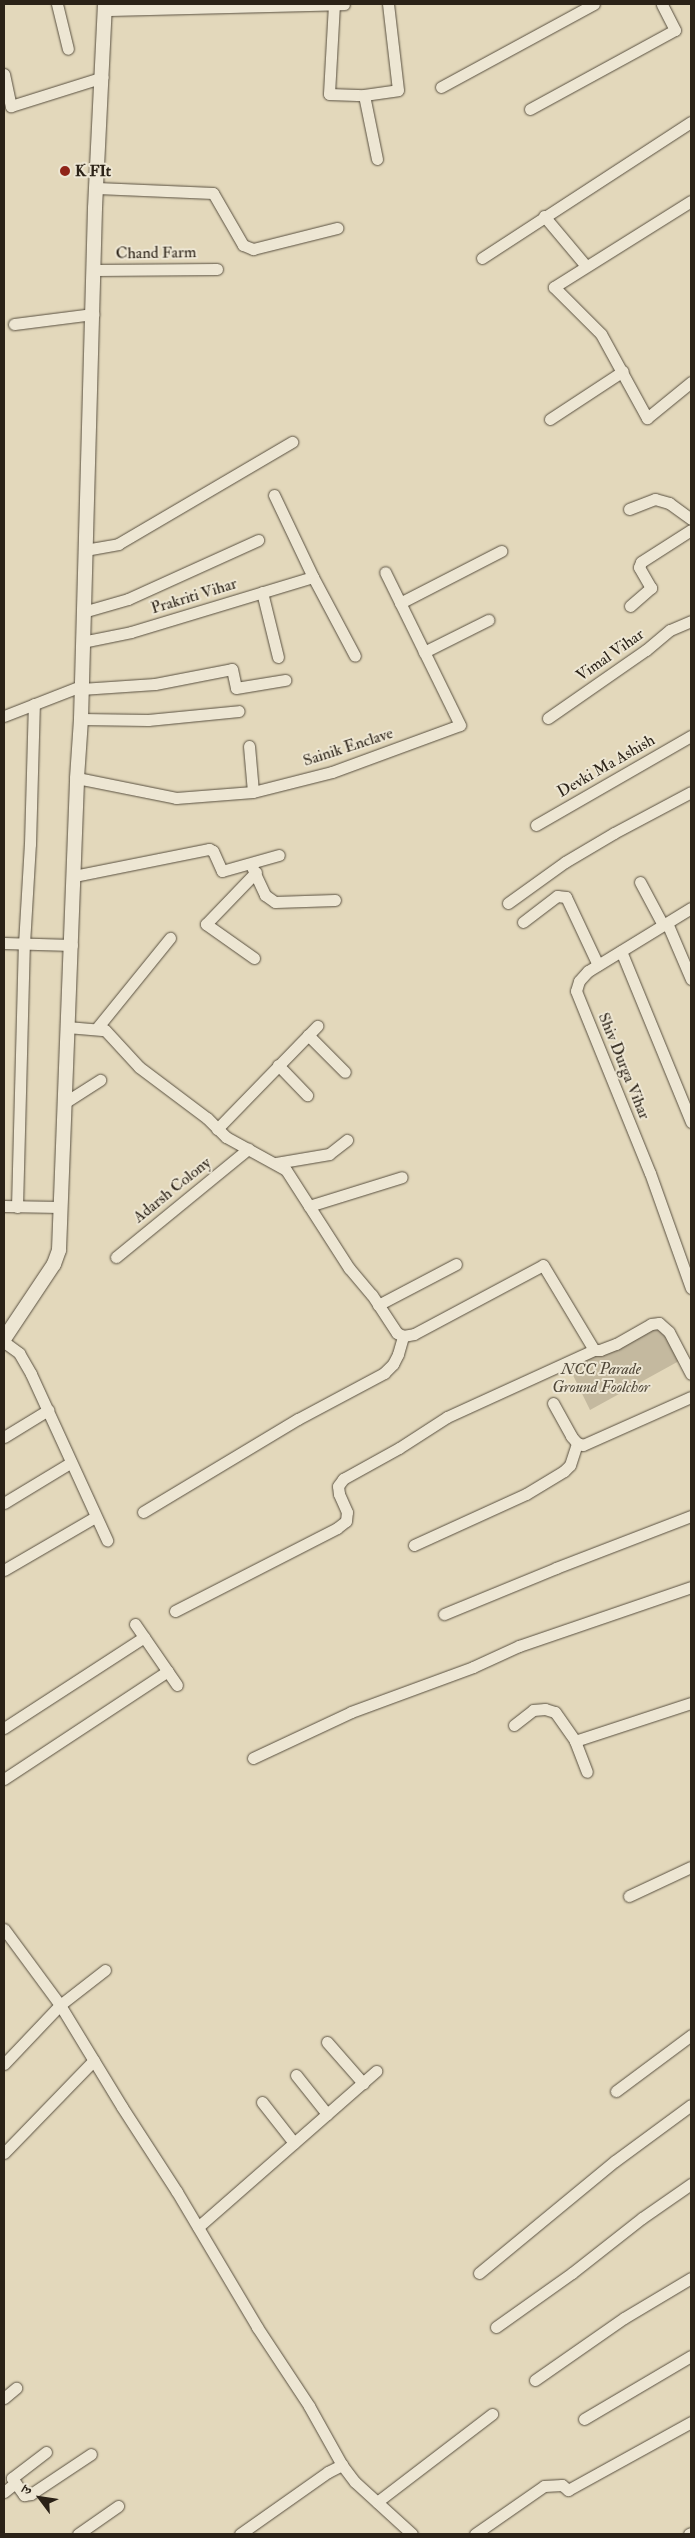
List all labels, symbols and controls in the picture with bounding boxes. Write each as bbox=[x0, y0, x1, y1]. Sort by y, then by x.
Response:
place label: K FIt bbox=[75, 161, 111, 181]
marker: K FIt bbox=[59, 165, 71, 177]
street label: Chand Farm bbox=[115, 243, 197, 263]
street label: Prakriti Vihar bbox=[149, 574, 239, 618]
street label: Vimal Vihar bbox=[572, 625, 648, 685]
street label: Sainik Enclave bbox=[301, 723, 395, 771]
street label: Devki Ma Ashish bbox=[554, 730, 658, 802]
street label: Shiv Durga Vihar bbox=[594, 1010, 654, 1122]
street label: Adarsh Colony bbox=[129, 1153, 215, 1227]
park label: NCC Parade Ground Foolchor bbox=[552, 1359, 650, 1397]
north arrow bbox=[15, 2473, 65, 2523]
text: उ bbox=[18, 2483, 36, 2497]

